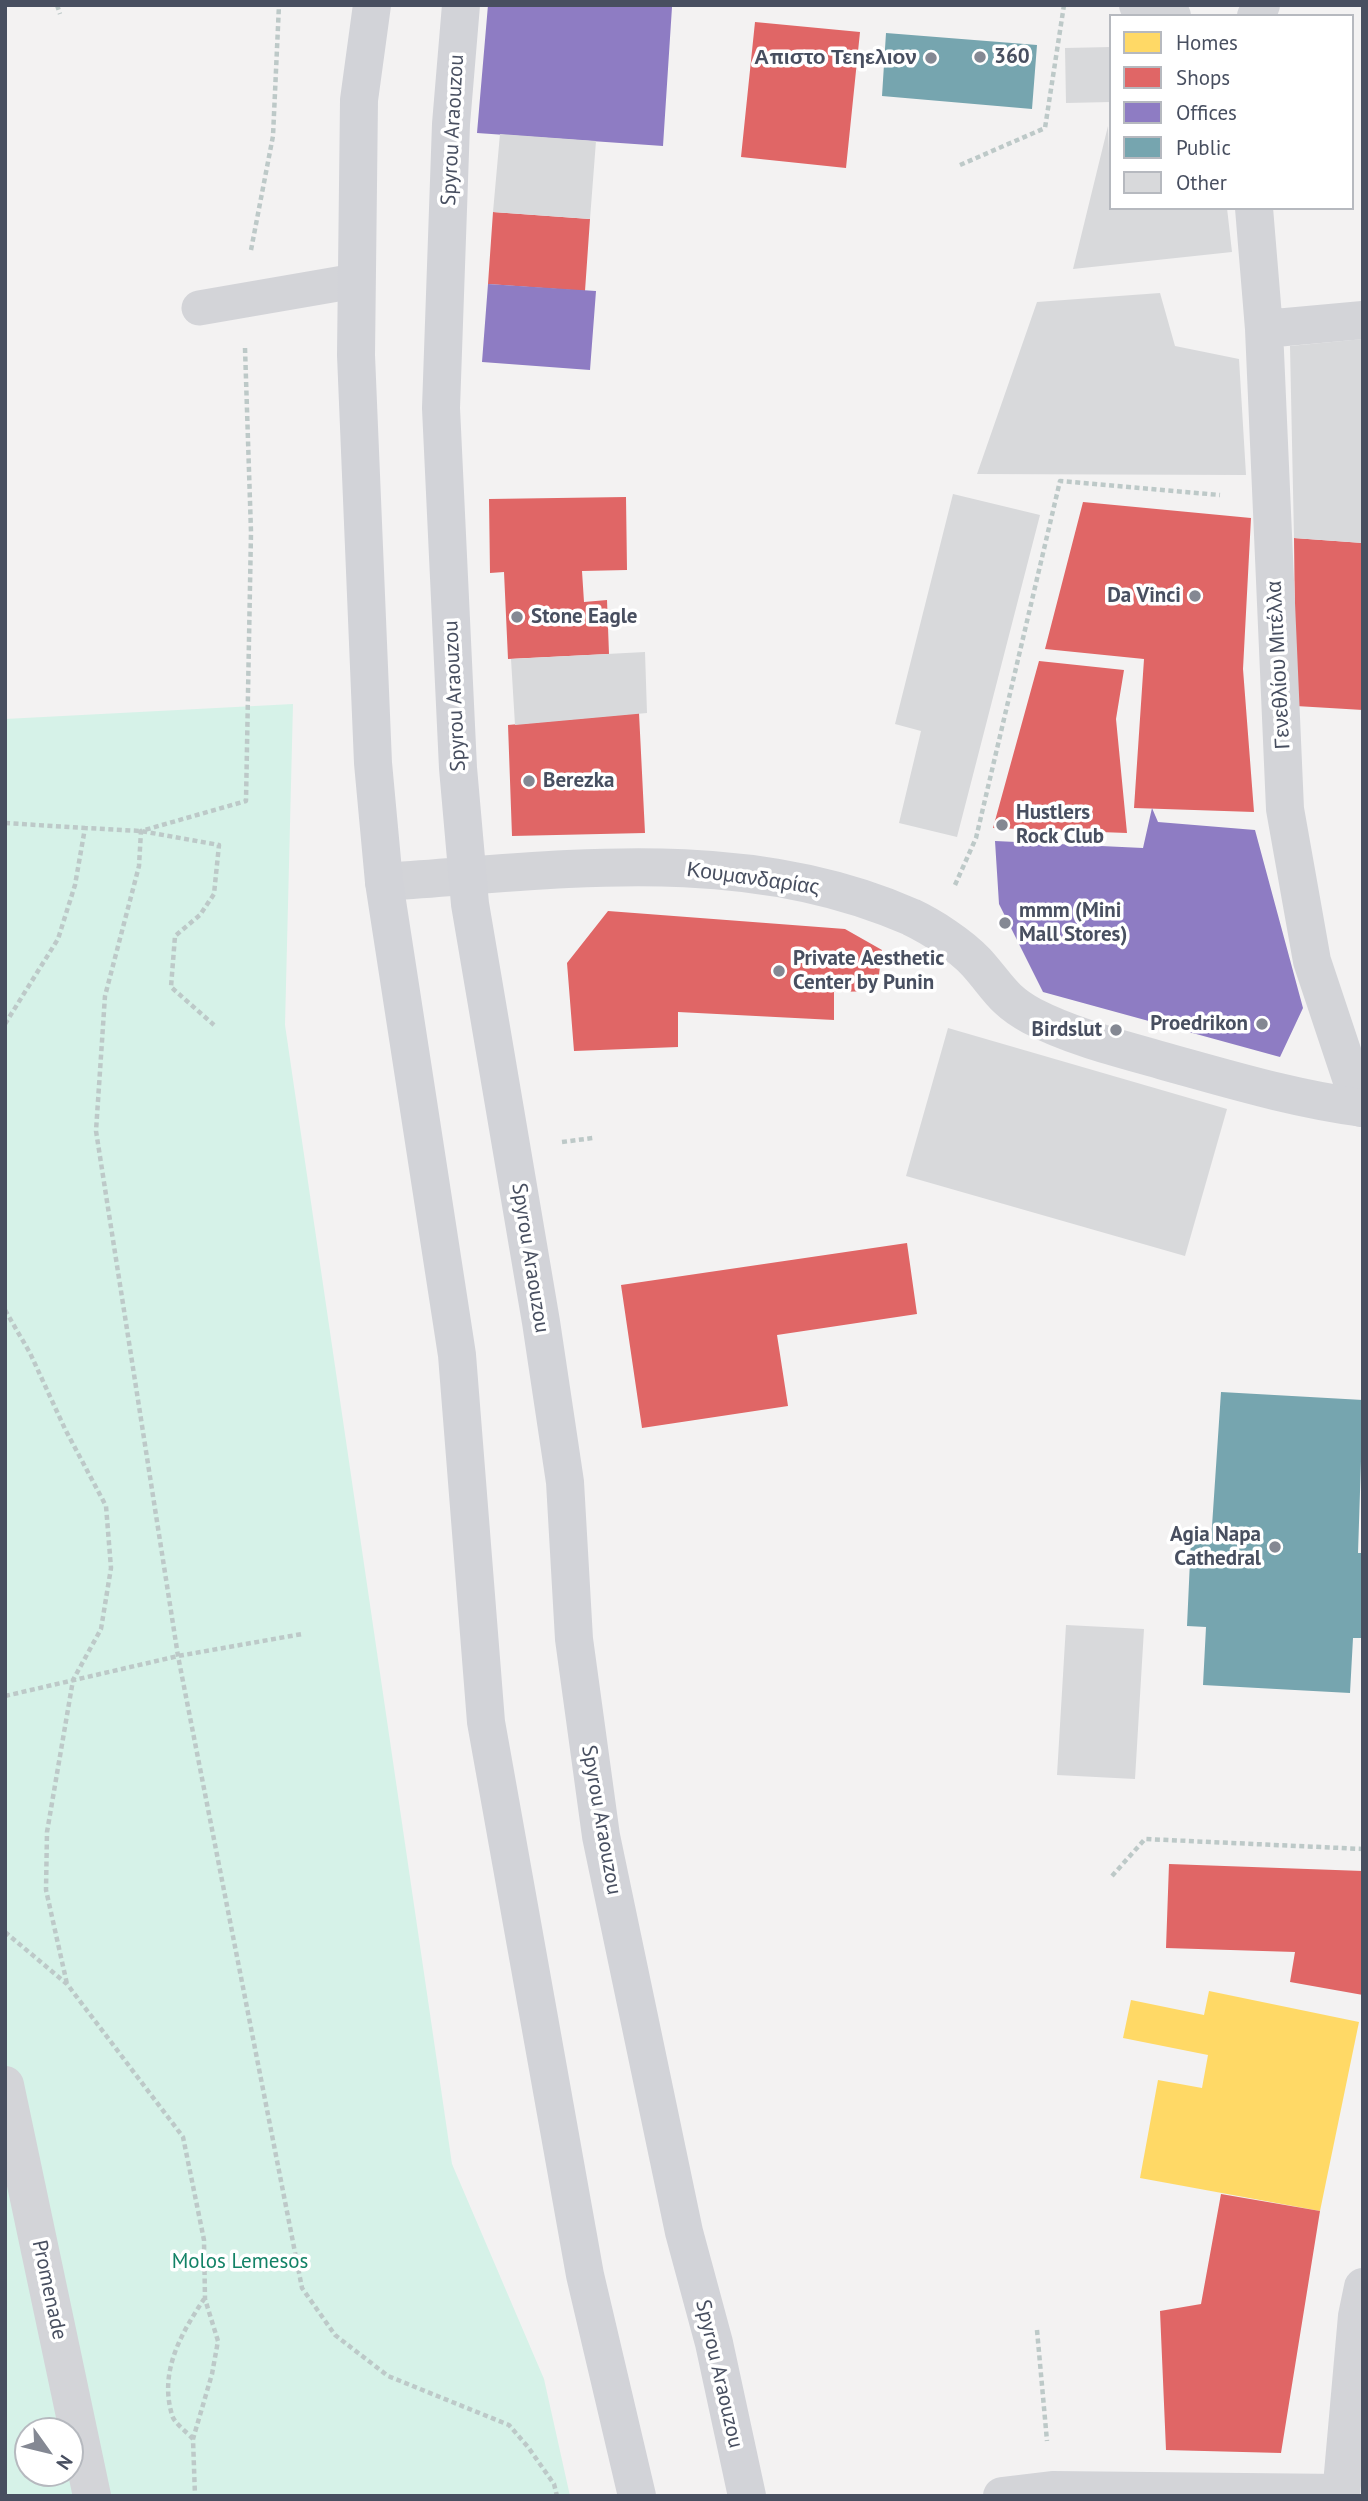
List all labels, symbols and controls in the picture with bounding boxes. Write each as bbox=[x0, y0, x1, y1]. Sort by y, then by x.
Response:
legend bbox=[1109, 14, 1354, 210]
text: Homes bbox=[1176, 29, 1238, 56]
place label: 360 bbox=[994, 44, 1030, 70]
place label: Απιστο Τεηελιον bbox=[754, 45, 917, 71]
marker: 360 bbox=[972, 49, 988, 65]
marker: Απιστο Τεηελιον bbox=[923, 50, 939, 66]
street label: Spyrou Araouzou bbox=[436, 54, 470, 206]
text: Shops bbox=[1176, 64, 1230, 91]
text: Offices bbox=[1176, 99, 1237, 126]
text: Public bbox=[1176, 134, 1231, 161]
text: Other bbox=[1176, 169, 1227, 196]
street label: Γενεθλίου Μιτέλλα bbox=[1262, 580, 1296, 750]
place label: Da Vinci bbox=[1107, 583, 1181, 609]
marker: Da Vinci bbox=[1187, 588, 1203, 604]
place label: Stone Eagle bbox=[531, 604, 638, 630]
marker: Stone Eagle bbox=[509, 609, 525, 625]
street label: Spyrou Araouzou bbox=[438, 620, 472, 772]
place label: Berezka bbox=[543, 768, 614, 794]
marker: Berezka bbox=[521, 773, 537, 789]
place label: Hustlers Rock Club bbox=[1016, 800, 1104, 850]
marker: Hustlers Rock Club bbox=[994, 817, 1010, 833]
street label: Κουμανδαρίας bbox=[685, 857, 821, 901]
place label: mmm (Mini Mall Stores) bbox=[1019, 898, 1127, 948]
marker: mmm (Mini Mall Stores) bbox=[997, 915, 1013, 931]
place label: Private Aesthetic Center by Punin bbox=[793, 946, 944, 996]
marker: Private Aesthetic Center by Punin bbox=[771, 963, 787, 979]
place label: Proedrikon bbox=[1150, 1011, 1248, 1037]
marker: Proedrikon bbox=[1254, 1016, 1270, 1032]
place label: Birdslut bbox=[1032, 1017, 1102, 1043]
marker: Birdslut bbox=[1108, 1022, 1124, 1038]
street label: Spyrou Araouzou bbox=[506, 1181, 554, 1335]
place label: Agia Napa Cathedral bbox=[1170, 1522, 1261, 1572]
marker: Agia Napa Cathedral bbox=[1267, 1539, 1283, 1555]
street label: Spyrou Araouzou bbox=[575, 1743, 627, 1897]
street label: Promenade bbox=[26, 2238, 72, 2342]
park label: Molos Lemesos bbox=[172, 2249, 308, 2275]
street label: Spyrou Araouzou bbox=[690, 2297, 748, 2451]
north arrow bbox=[14, 2417, 84, 2487]
text: N bbox=[51, 2451, 78, 2475]

